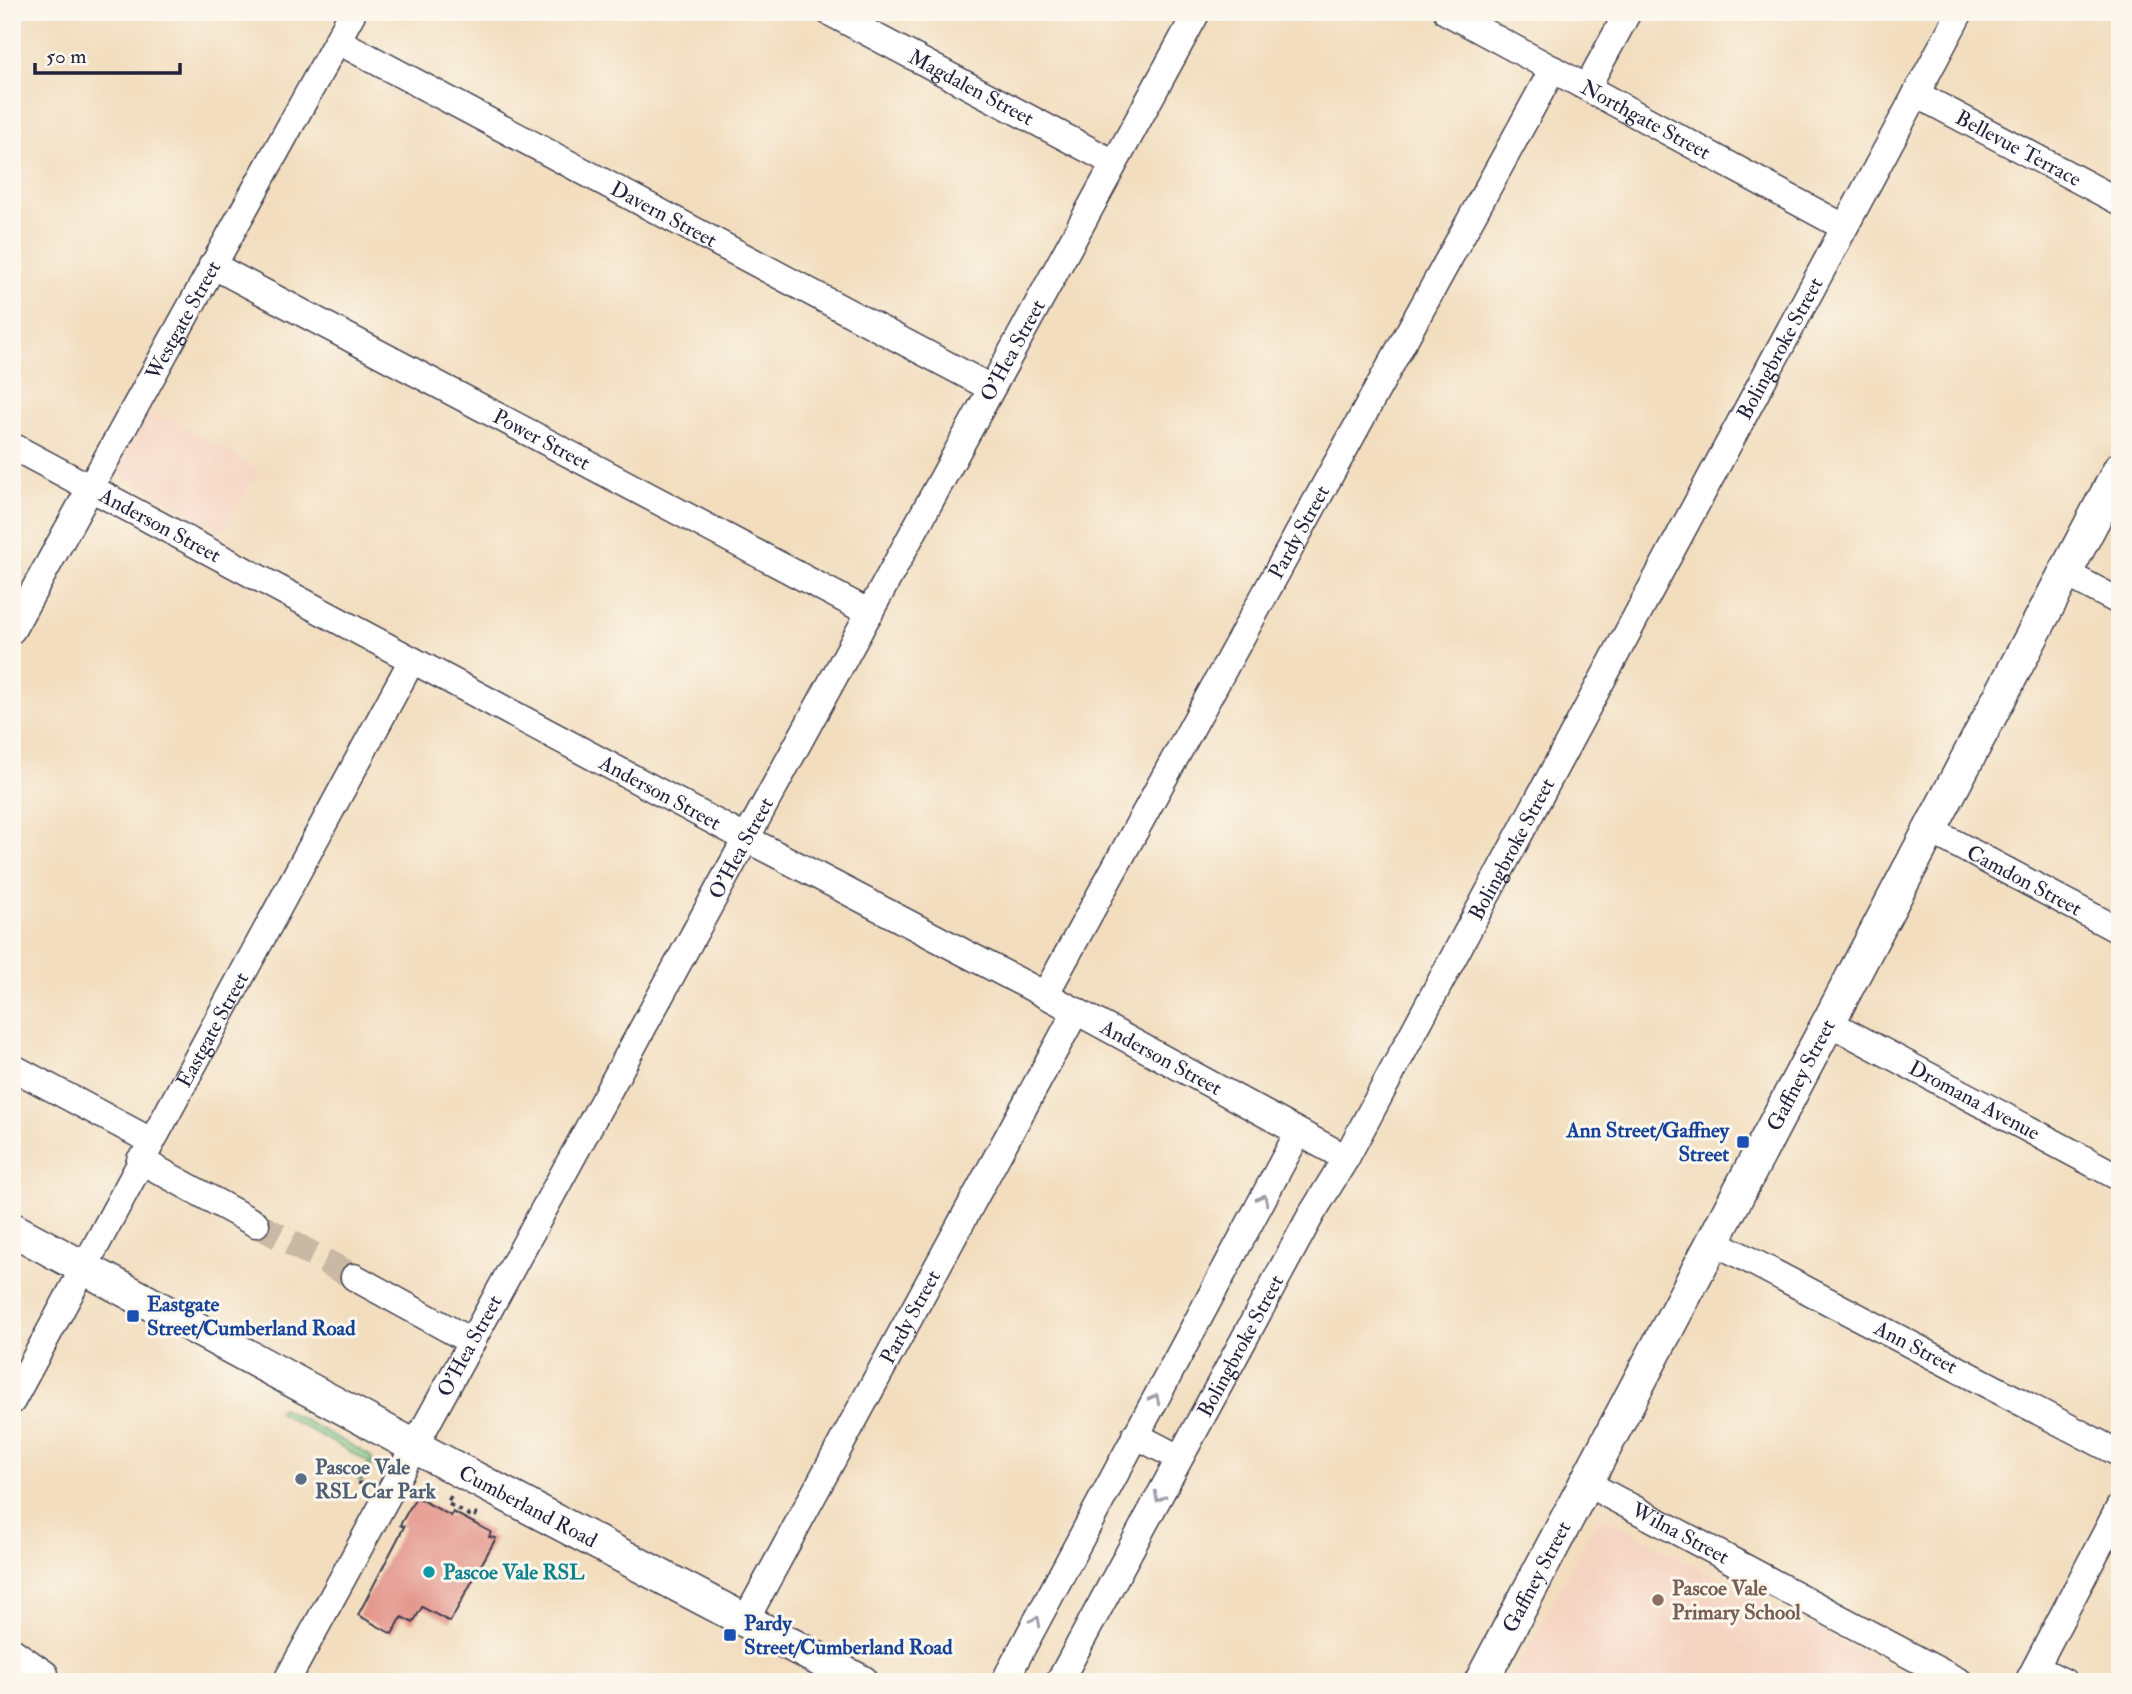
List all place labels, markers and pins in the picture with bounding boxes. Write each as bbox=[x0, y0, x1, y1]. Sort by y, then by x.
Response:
place label: Ann Street/Gaffney Street bbox=[1565, 1117, 1730, 1168]
marker: Ann Street/Gaffney Street bbox=[1735, 1134, 1751, 1150]
place label: Eastgate Street/Cumberland Road bbox=[147, 1291, 356, 1342]
marker: Eastgate Street/Cumberland Road bbox=[125, 1308, 141, 1324]
place label: Pascoe Vale RSL Car Park bbox=[315, 1454, 437, 1505]
marker: Pascoe Vale RSL Car Park bbox=[293, 1471, 309, 1487]
place label: Pascoe Vale RSL bbox=[443, 1559, 585, 1586]
marker: Pascoe Vale RSL bbox=[421, 1564, 437, 1580]
place label: Pascoe Vale Primary School bbox=[1672, 1575, 1801, 1626]
marker: Pascoe Vale Primary School bbox=[1650, 1592, 1666, 1608]
place label: Pardy Street/Cumberland Road bbox=[744, 1610, 953, 1661]
marker: Pardy Street/Cumberland Road bbox=[722, 1627, 738, 1643]

